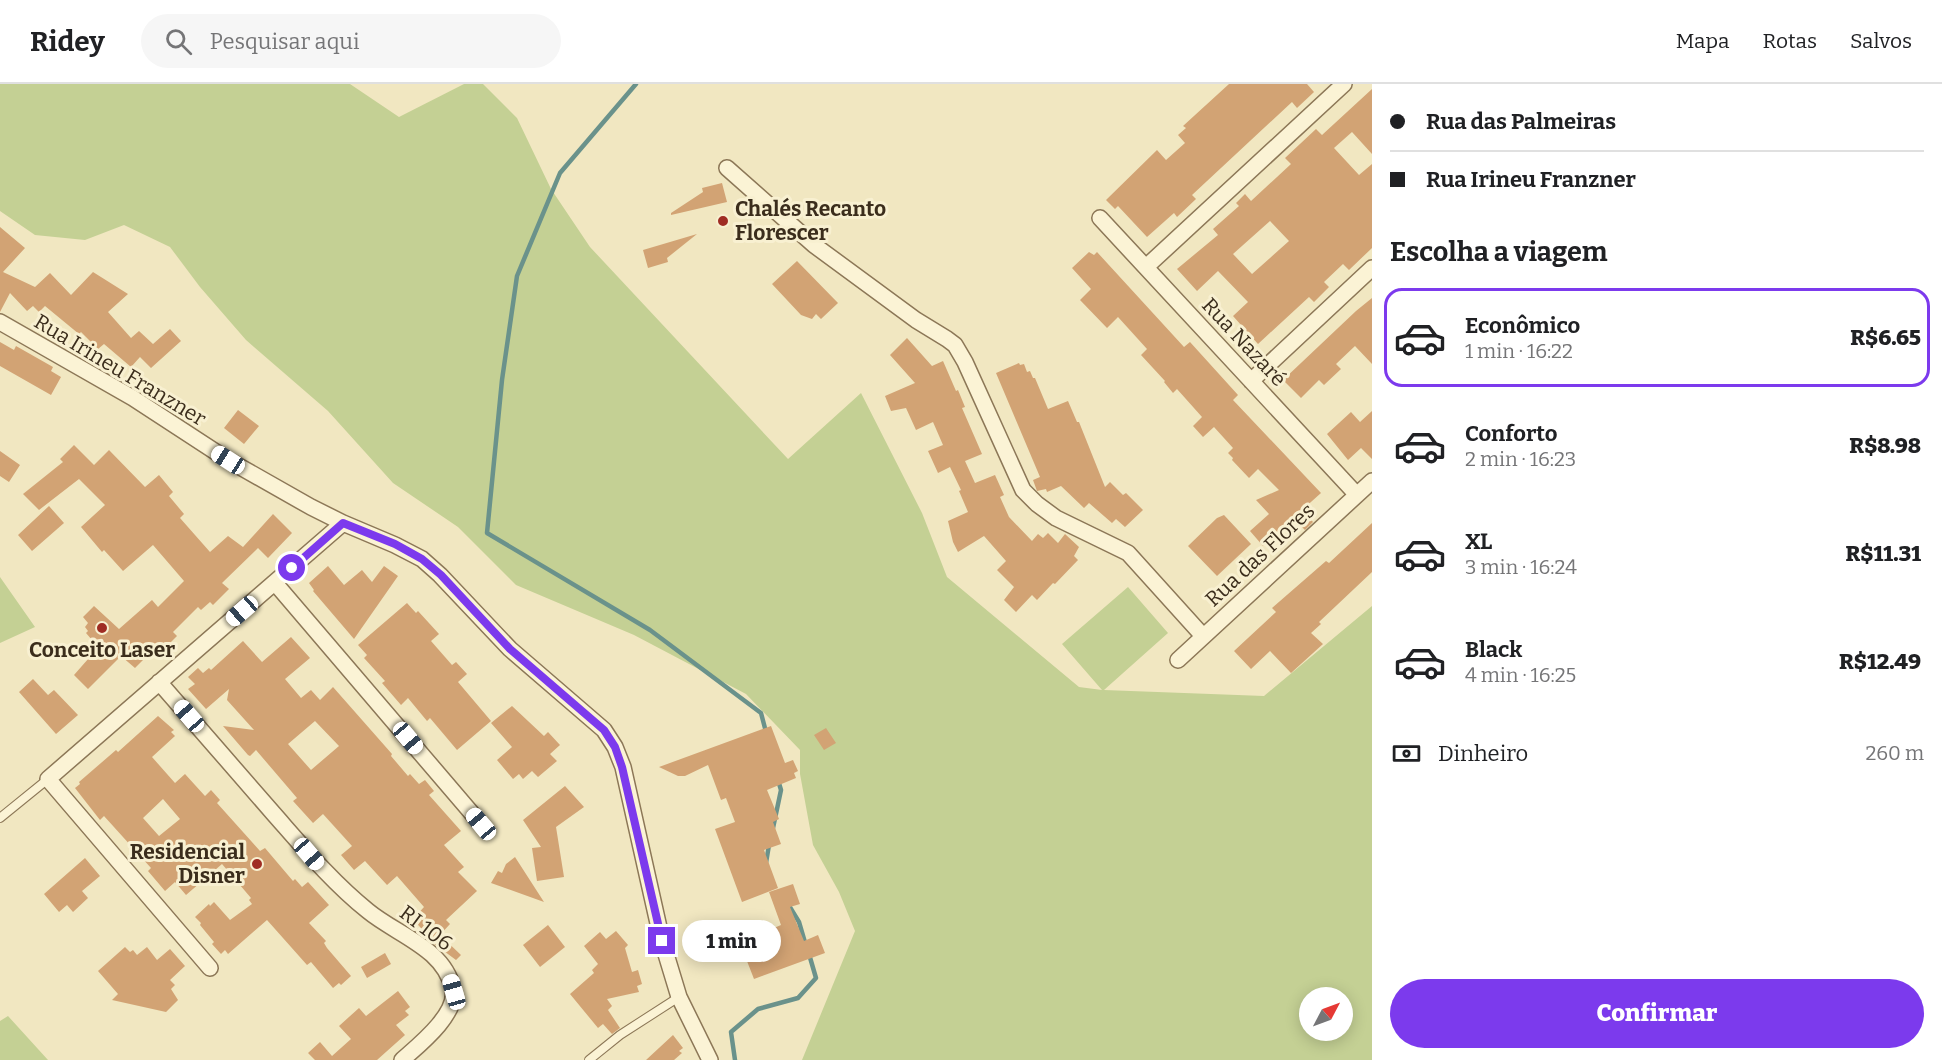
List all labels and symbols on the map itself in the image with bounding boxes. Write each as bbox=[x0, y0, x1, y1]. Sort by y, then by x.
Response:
place label: Chalés Recanto Florescer bbox=[735, 196, 886, 246]
marker: Chalés Recanto Florescer bbox=[716, 214, 730, 228]
street label: Rua Nazaré bbox=[1196, 292, 1292, 392]
street label: Rua Irineu Franzner bbox=[29, 308, 211, 432]
car bbox=[208, 443, 248, 477]
street label: Rua das Flores bbox=[1200, 498, 1320, 612]
route start bbox=[278, 554, 305, 581]
car bbox=[223, 592, 261, 630]
marker: Conceito Laser bbox=[95, 621, 109, 635]
place label: Conceito Laser bbox=[29, 637, 175, 663]
car bbox=[170, 697, 208, 735]
car bbox=[390, 718, 426, 758]
car bbox=[463, 804, 499, 844]
car bbox=[290, 835, 328, 873]
place label: Residencial Disner bbox=[130, 839, 245, 889]
marker: Residencial Disner bbox=[250, 857, 264, 871]
street label: RI 106 bbox=[394, 900, 458, 956]
callout: 1 min bbox=[683, 920, 782, 962]
route end bbox=[648, 927, 675, 954]
car bbox=[440, 972, 468, 1012]
north arrow bbox=[1299, 987, 1353, 1041]

